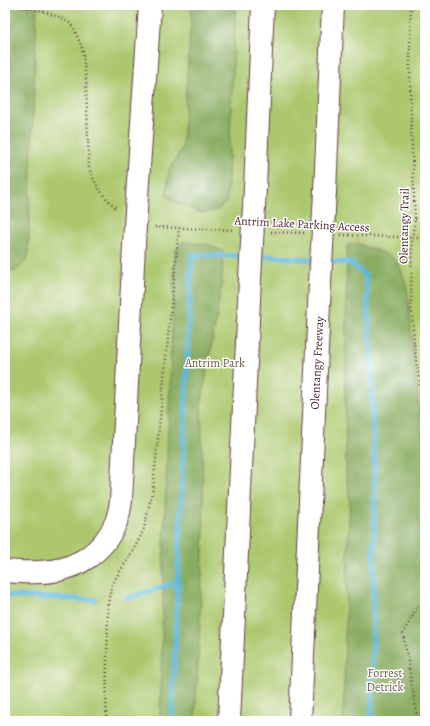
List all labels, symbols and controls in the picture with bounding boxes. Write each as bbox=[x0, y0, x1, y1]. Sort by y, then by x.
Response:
street label: Olentangy Trail bbox=[395, 188, 413, 264]
street label: Antrim Lake Parking Access bbox=[233, 212, 370, 236]
street label: Olentangy Freeway bbox=[307, 315, 327, 410]
park label: Antrim Park bbox=[184, 355, 245, 371]
park label: Forrest Detrick bbox=[367, 665, 403, 695]

